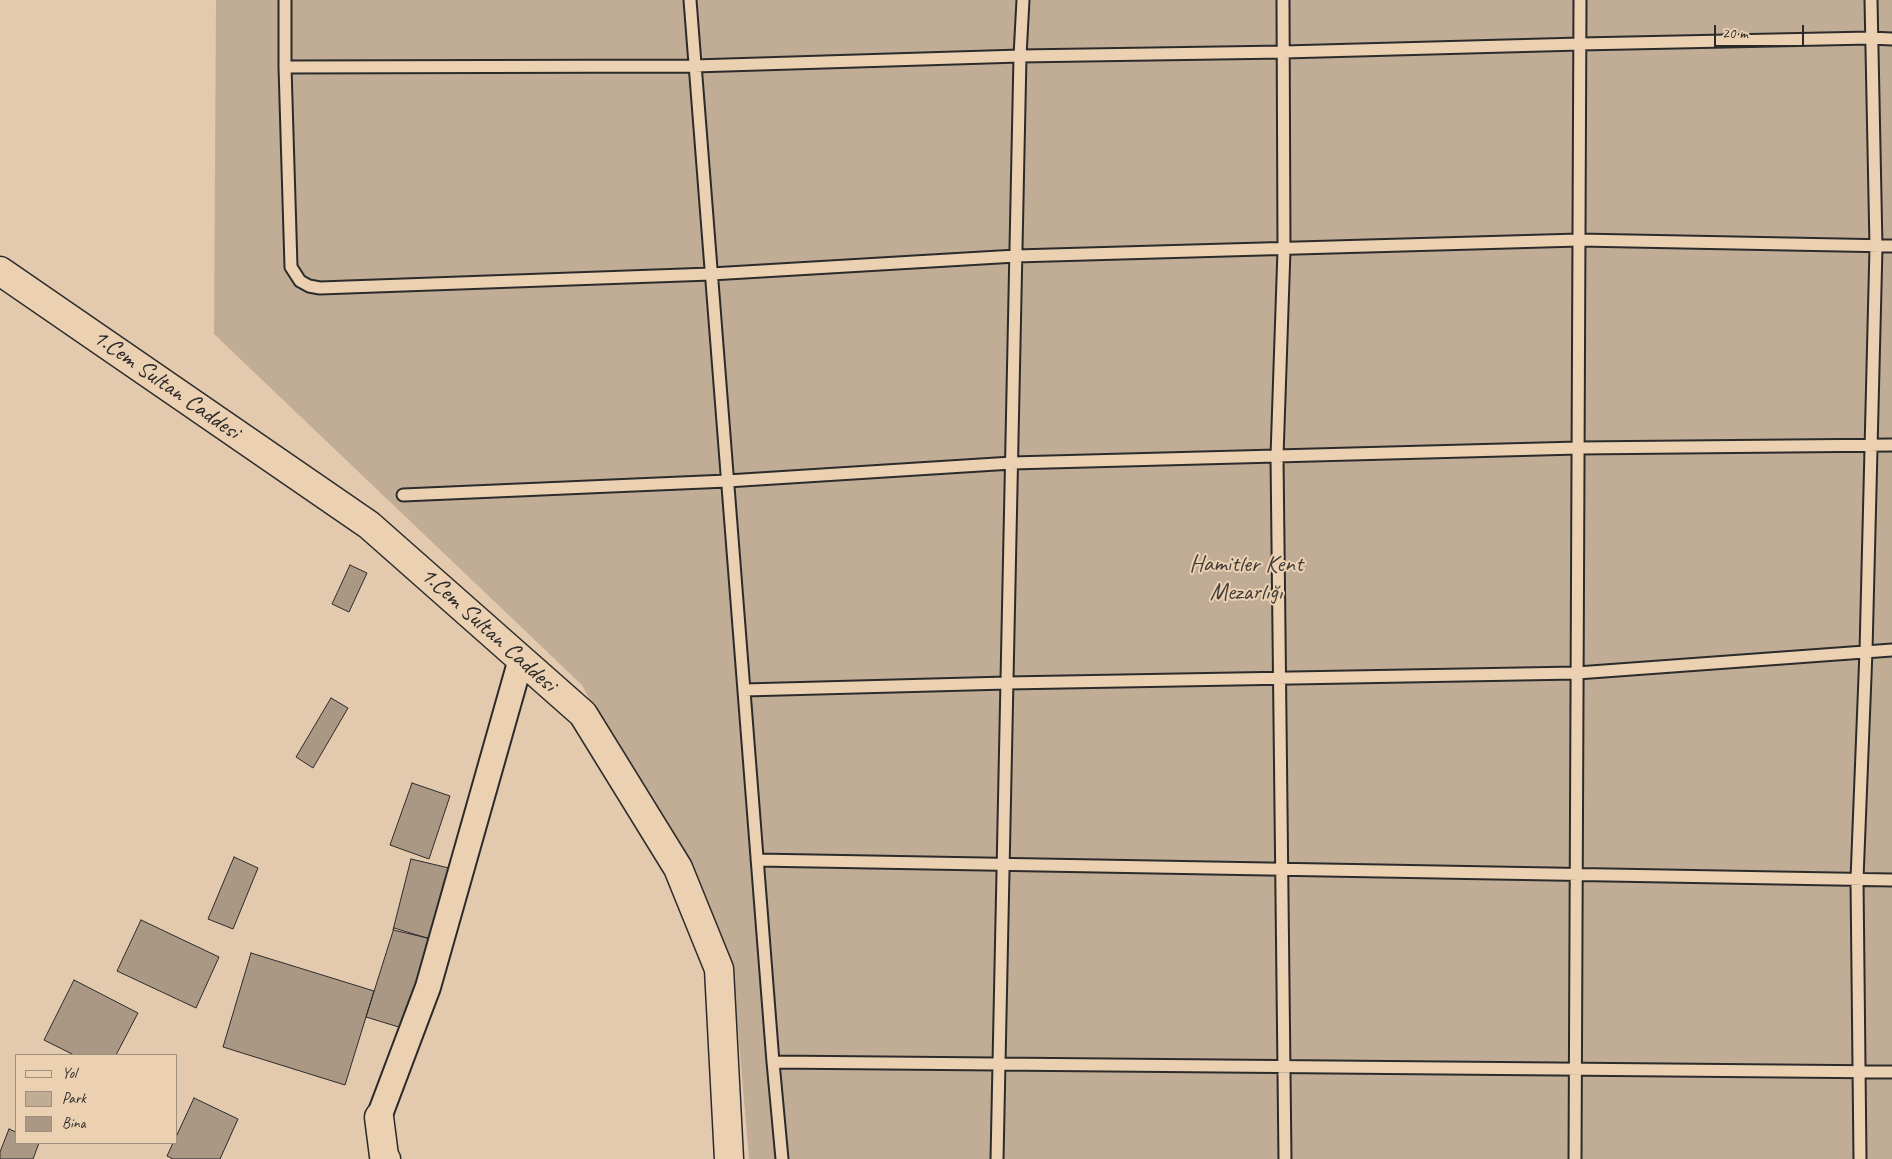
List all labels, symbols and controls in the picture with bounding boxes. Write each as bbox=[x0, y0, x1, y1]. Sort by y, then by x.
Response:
scale bar bbox=[1717, 15, 1807, 47]
text: 20 m bbox=[1722, 24, 1748, 43]
street label: 1.Cem Sultan Caddesi bbox=[87, 323, 245, 447]
park label: Hamitler Kent Mezarlığı bbox=[1189, 551, 1303, 607]
street label: 1.Cem Sultan Caddesi bbox=[414, 561, 562, 699]
legend bbox=[15, 1054, 178, 1144]
text: Yol bbox=[62, 1064, 77, 1083]
text: Park bbox=[62, 1089, 86, 1108]
text: Bina bbox=[62, 1114, 86, 1133]

